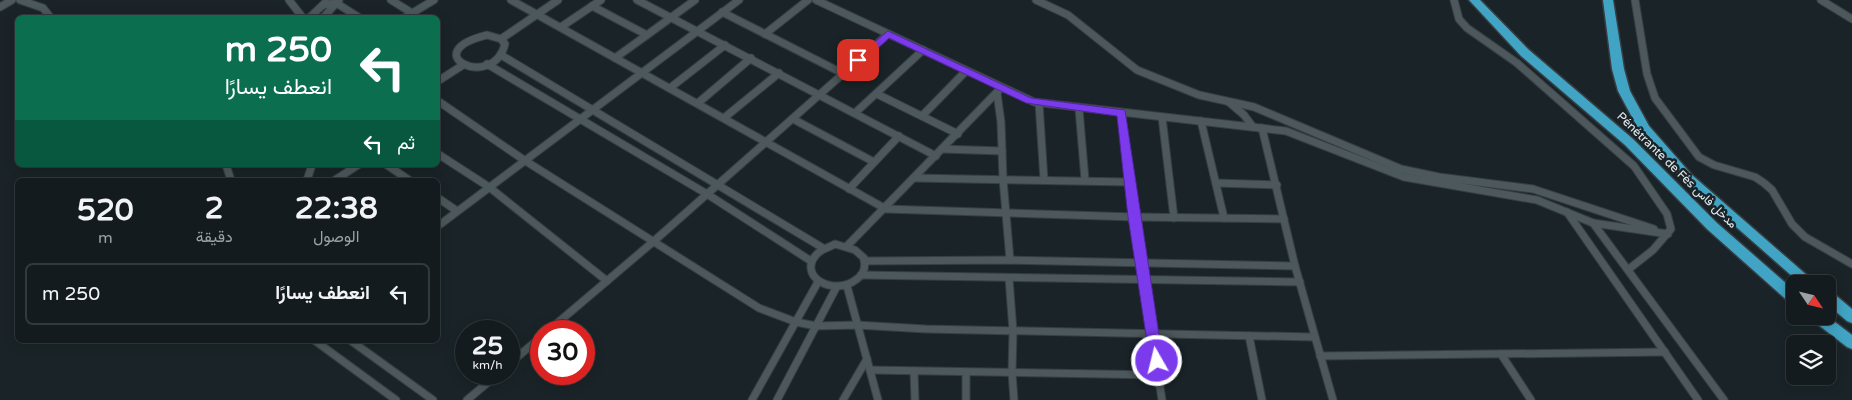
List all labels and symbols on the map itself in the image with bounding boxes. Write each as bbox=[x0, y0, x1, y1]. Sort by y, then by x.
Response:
pin bbox=[837, 39, 879, 81]
street label: Pénétrante de Fès مدخل فاس bbox=[1614, 109, 1740, 232]
north arrow bbox=[1786, 275, 1836, 325]
speed limit sign: 30 bbox=[530, 320, 595, 385]
position arrow bbox=[1130, 334, 1182, 386]

